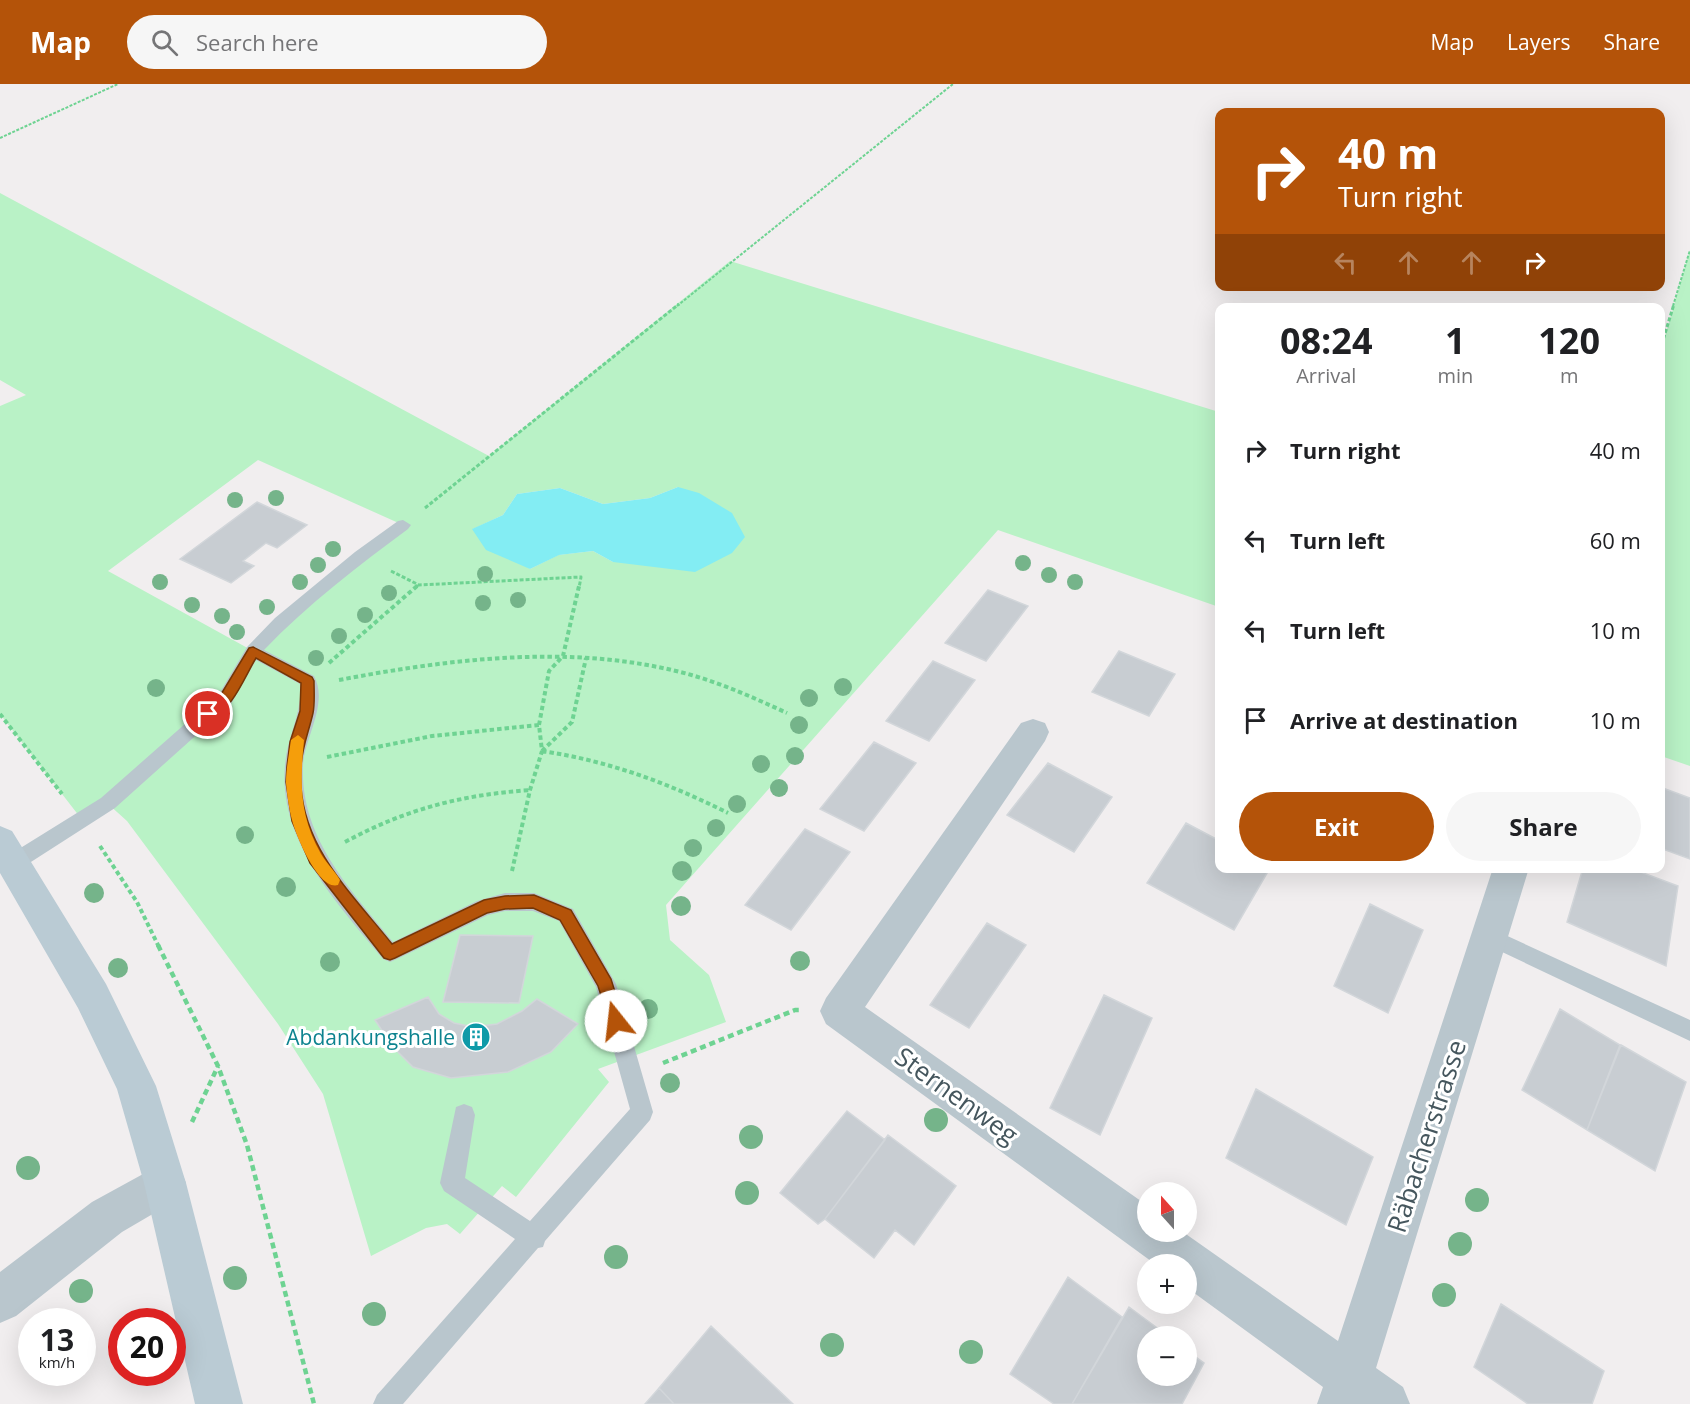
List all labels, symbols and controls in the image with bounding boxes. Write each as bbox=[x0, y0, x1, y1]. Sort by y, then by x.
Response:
search box bbox=[127, 15, 547, 69]
text: Map bbox=[30, 23, 91, 61]
icon: search bbox=[148, 26, 181, 59]
text: Search here bbox=[196, 27, 319, 57]
text: Map bbox=[1431, 28, 1474, 56]
text: Layers bbox=[1507, 28, 1571, 56]
text: Share bbox=[1604, 28, 1660, 56]
text: 40 m bbox=[1338, 124, 1438, 181]
icon: right bbox=[1239, 132, 1317, 210]
text: Turn right bbox=[1338, 178, 1463, 215]
icon: left bbox=[1329, 246, 1362, 279]
icon: ahead bbox=[1392, 246, 1425, 279]
icon: ahead bbox=[1455, 246, 1488, 279]
icon: right bbox=[1518, 246, 1551, 279]
text: 08:24 bbox=[1280, 316, 1373, 365]
text: 1 bbox=[1445, 316, 1466, 365]
text: 120 bbox=[1538, 316, 1600, 365]
text: Arrival bbox=[1296, 362, 1356, 389]
text: min bbox=[1437, 362, 1473, 389]
text: m bbox=[1560, 362, 1578, 389]
icon: right bbox=[1239, 434, 1272, 467]
text: Turn right bbox=[1290, 435, 1401, 465]
text: 40 m bbox=[1590, 435, 1641, 465]
icon: left bbox=[1239, 524, 1272, 557]
text: Turn left bbox=[1290, 525, 1385, 555]
text: 60 m bbox=[1590, 525, 1641, 555]
icon: left bbox=[1239, 614, 1272, 647]
text: Turn left bbox=[1290, 615, 1385, 645]
text: 10 m bbox=[1590, 615, 1641, 645]
pin bbox=[182, 688, 233, 739]
icon: arrive bbox=[191, 697, 224, 730]
icon: arrive bbox=[1239, 704, 1272, 737]
text: Arrive at destination bbox=[1290, 705, 1518, 735]
text: 10 m bbox=[1590, 705, 1641, 735]
button: Exit bbox=[1239, 792, 1434, 861]
button: Share bbox=[1446, 792, 1641, 861]
position arrow bbox=[584, 989, 648, 1053]
building icon: Abdankungshalle bbox=[460, 1021, 492, 1053]
place label: Abdankungshalle bbox=[286, 1023, 455, 1051]
street label: Räbacherstrasse bbox=[1378, 1035, 1474, 1237]
street label: Sternenweg bbox=[888, 1038, 1026, 1152]
north arrow bbox=[1137, 1182, 1197, 1242]
map controls bbox=[1137, 1182, 1197, 1386]
button: + bbox=[1137, 1254, 1197, 1314]
speed limit sign: 20 bbox=[108, 1308, 186, 1386]
text: 13 bbox=[40, 1319, 74, 1360]
button: − bbox=[1137, 1326, 1197, 1386]
text: km/h bbox=[39, 1352, 75, 1372]

